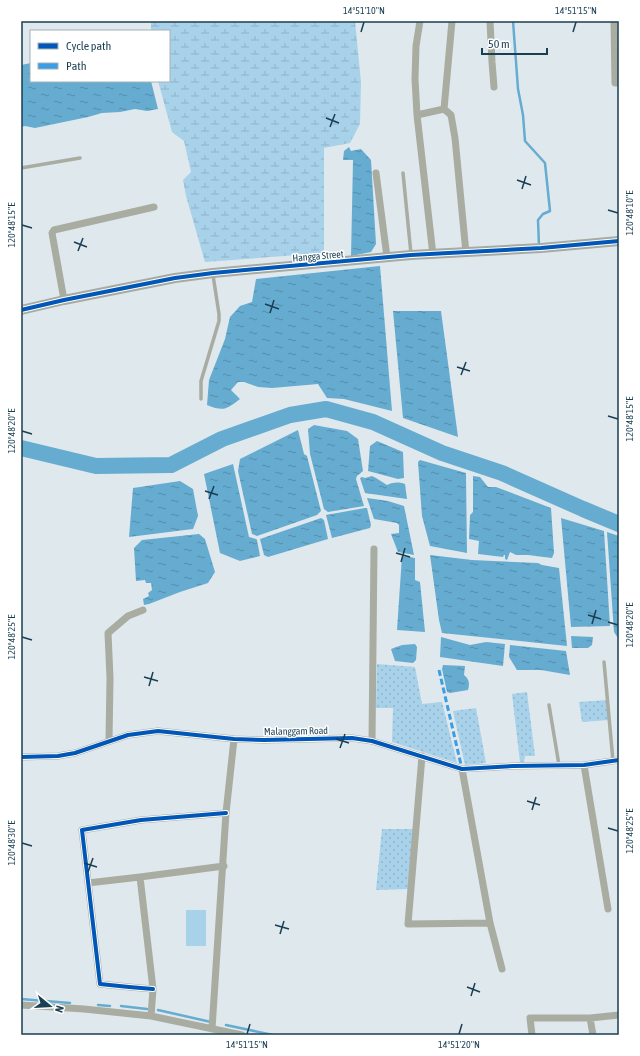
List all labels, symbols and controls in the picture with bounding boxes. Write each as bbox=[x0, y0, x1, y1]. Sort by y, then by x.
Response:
text: 14°51'10"N bbox=[343, 5, 385, 16]
text: 14°51'15"N bbox=[555, 5, 597, 16]
legend bbox=[30, 30, 170, 82]
scale bar bbox=[482, 30, 547, 56]
text: 50 m bbox=[488, 37, 510, 51]
text: Cycle path bbox=[66, 39, 111, 53]
text: Path bbox=[66, 59, 87, 73]
text: 120°48'10"E bbox=[624, 190, 635, 235]
text: 120°48'15"E bbox=[6, 202, 17, 247]
street label: Hangga Street bbox=[292, 248, 344, 264]
text: 120°48'15"E bbox=[624, 396, 635, 441]
text: 120°48'20"E bbox=[6, 408, 17, 453]
text: 120°48'20"E bbox=[624, 602, 635, 647]
text: 120°48'25"E bbox=[6, 614, 17, 659]
street label: Malanggam Road bbox=[264, 725, 328, 737]
text: 120°48'25"E bbox=[624, 808, 635, 853]
text: 120°48'30"E bbox=[6, 820, 17, 865]
north arrow bbox=[30, 986, 70, 1026]
text: N bbox=[53, 1004, 66, 1014]
text: 14°51'15"N bbox=[226, 1039, 268, 1050]
text: 14°51'20"N bbox=[438, 1039, 480, 1050]

